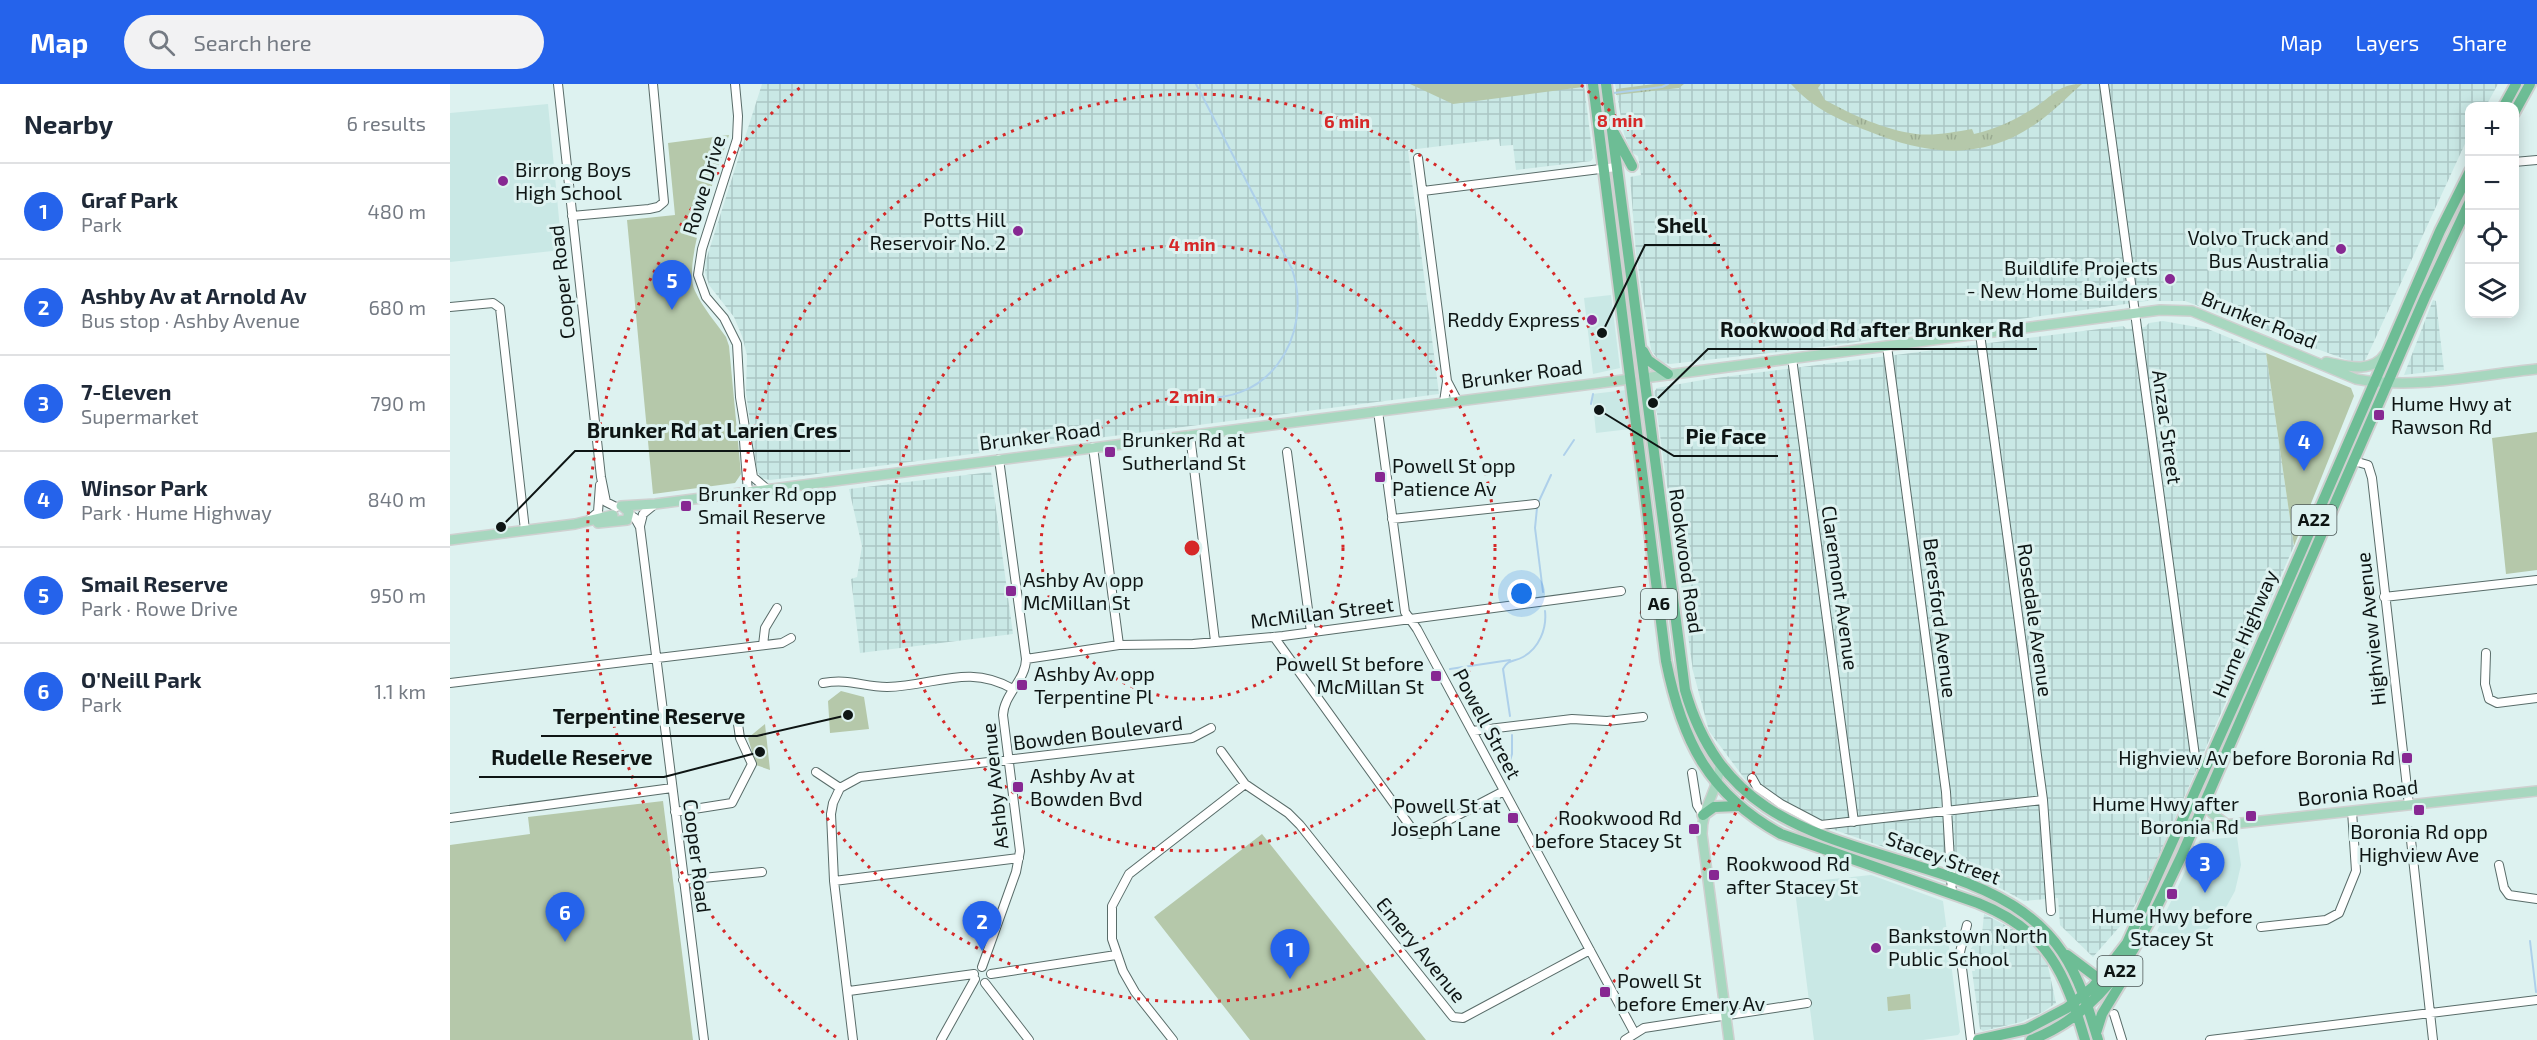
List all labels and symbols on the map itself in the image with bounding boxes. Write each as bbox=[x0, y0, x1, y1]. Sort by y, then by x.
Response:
text: 8 min bbox=[1597, 109, 1643, 131]
text: 6 min bbox=[1324, 110, 1370, 132]
street label: Rowe Drive bbox=[677, 132, 730, 237]
place label: Birrong Boys High School bbox=[515, 157, 631, 204]
marker: Birrong Boys High School bbox=[496, 174, 510, 188]
callout: Shell bbox=[1645, 206, 1720, 245]
place label: Potts Hill Reservoir No. 2 bbox=[869, 207, 1006, 254]
text: Shell bbox=[1657, 212, 1707, 237]
street label: Cooper Road bbox=[543, 224, 579, 340]
marker: Potts Hill Reservoir No. 2 bbox=[1011, 224, 1025, 238]
place label: Volvo Truck and Bus Australia bbox=[2187, 225, 2329, 272]
text: 4 min bbox=[1169, 233, 1216, 255]
marker: Volvo Truck and Bus Australia bbox=[2334, 242, 2348, 256]
place label: Buildlife Projects - New Home Builders bbox=[1967, 255, 2158, 302]
pin: 5 bbox=[652, 260, 692, 310]
marker: Buildlife Projects - New Home Builders bbox=[2163, 272, 2177, 286]
street label: Brunker Road bbox=[2198, 285, 2321, 353]
place label: Reddy Express bbox=[1447, 307, 1580, 331]
callout: Rookwood Rd after Brunker Rd bbox=[1708, 310, 2037, 349]
marker: Reddy Express bbox=[1585, 313, 1599, 327]
text: Rookwood Rd after Brunker Rd bbox=[1720, 316, 2024, 341]
street label: Brunker Road bbox=[1460, 354, 1584, 392]
street label: Anzac Street bbox=[2148, 368, 2188, 486]
text: 2 min bbox=[1169, 385, 1215, 407]
place label: Hume Hwy at Rawson Rd bbox=[2391, 391, 2512, 438]
marker: Hume Hwy at Rawson Rd bbox=[2372, 408, 2386, 422]
callout: Brunker Rd at Larien Cres bbox=[575, 412, 850, 451]
street label: Brunker Road bbox=[978, 416, 1102, 454]
text: Brunker Rd at Larien Cres bbox=[587, 417, 837, 442]
callout: Pie Face bbox=[1674, 417, 1778, 456]
pin: 4 bbox=[2284, 422, 2324, 471]
text: Pie Face bbox=[1686, 423, 1767, 448]
place label: Brunker Rd at Sutherland St bbox=[1122, 427, 1246, 474]
marker: Brunker Rd at Sutherland St bbox=[1103, 445, 1117, 459]
place label: Powell St opp Patience Av bbox=[1392, 453, 1516, 500]
marker: Powell St opp Patience Av bbox=[1373, 470, 1387, 484]
place label: Brunker Rd opp Smail Reserve bbox=[698, 481, 837, 528]
street label: Rookwood Road bbox=[1665, 487, 1709, 635]
marker: Brunker Rd opp Smail Reserve bbox=[679, 499, 693, 513]
street label: Claremont Avenue bbox=[1818, 504, 1864, 672]
road number: A22 bbox=[2292, 505, 2336, 535]
street label: Beresford Avenue bbox=[1919, 537, 1963, 699]
centre of rings bbox=[1182, 538, 1202, 558]
street label: Rosedale Avenue bbox=[2013, 542, 2059, 698]
street label: Highview Avenue bbox=[2350, 551, 2390, 707]
street label: Hume Highway bbox=[2206, 566, 2282, 701]
place label: Ashby Av opp McMillan St bbox=[1023, 567, 1144, 614]
your location bbox=[1507, 579, 1536, 608]
marker: Ashby Av opp McMillan St bbox=[1004, 584, 1018, 598]
road number: A6 bbox=[1641, 589, 1677, 619]
street label: McMillan Street bbox=[1249, 591, 1395, 633]
place label: Powell St before McMillan St bbox=[1275, 651, 1424, 698]
place label: Ashby Av opp Terpentine Pl bbox=[1034, 661, 1155, 708]
street label: Powell Street bbox=[1449, 664, 1527, 783]
marker: Powell St before McMillan St bbox=[1429, 669, 1443, 683]
marker: Ashby Av opp Terpentine Pl bbox=[1015, 678, 1029, 692]
callout: Terpentine Reserve bbox=[541, 697, 757, 736]
text: Terpentine Reserve bbox=[553, 703, 745, 728]
street label: Bowden Boulevard bbox=[1012, 710, 1184, 754]
street label: Ashby Avenue bbox=[975, 722, 1013, 850]
callout: Rudelle Reserve bbox=[479, 738, 664, 777]
text: Rudelle Reserve bbox=[491, 744, 653, 769]
place label: Highview Av before Boronia Rd bbox=[2118, 745, 2395, 769]
marker: Highview Av before Boronia Rd bbox=[2400, 751, 2414, 765]
place label: Ashby Av at Bowden Bvd bbox=[1030, 763, 1143, 810]
street label: Boronia Road bbox=[2296, 774, 2419, 810]
marker: Ashby Av at Bowden Bvd bbox=[1011, 780, 1025, 794]
place label: Hume Hwy after Boronia Rd bbox=[2092, 791, 2239, 838]
place label: Powell St at Joseph Lane bbox=[1391, 793, 1501, 840]
street label: Cooper Road bbox=[679, 798, 717, 914]
marker: Boronia Rd opp Highview Ave bbox=[2412, 803, 2426, 817]
place label: Rookwood Rd before Stacey St bbox=[1535, 805, 1682, 852]
marker: Hume Hwy after Boronia Rd bbox=[2244, 809, 2258, 823]
marker: Powell St at Joseph Lane bbox=[1506, 811, 1520, 825]
place label: Boronia Rd opp Highview Ave bbox=[2350, 819, 2488, 866]
marker: Rookwood Rd before Stacey St bbox=[1687, 822, 1701, 836]
street label: Stacey Street bbox=[1883, 825, 2004, 889]
pin: 3 bbox=[2186, 844, 2224, 893]
place label: Rookwood Rd after Stacey St bbox=[1726, 851, 1859, 898]
marker: Rookwood Rd after Stacey St bbox=[1707, 868, 1721, 882]
marker: Hume Hwy before Stacey St bbox=[2165, 887, 2179, 901]
pin: 6 bbox=[546, 892, 584, 942]
street label: Emery Avenue bbox=[1372, 892, 1472, 1007]
pin: 2 bbox=[962, 902, 1002, 951]
place label: Hume Hwy before Stacey St bbox=[2091, 903, 2253, 950]
place label: Bankstown North Public School bbox=[1888, 923, 2048, 970]
pin: 1 bbox=[1270, 930, 1310, 979]
marker: Bankstown North Public School bbox=[1869, 941, 1883, 955]
road number: A22 bbox=[2098, 956, 2142, 986]
place label: Powell St before Emery Av bbox=[1617, 968, 1766, 1015]
marker: Powell St before Emery Av bbox=[1598, 985, 1612, 999]

